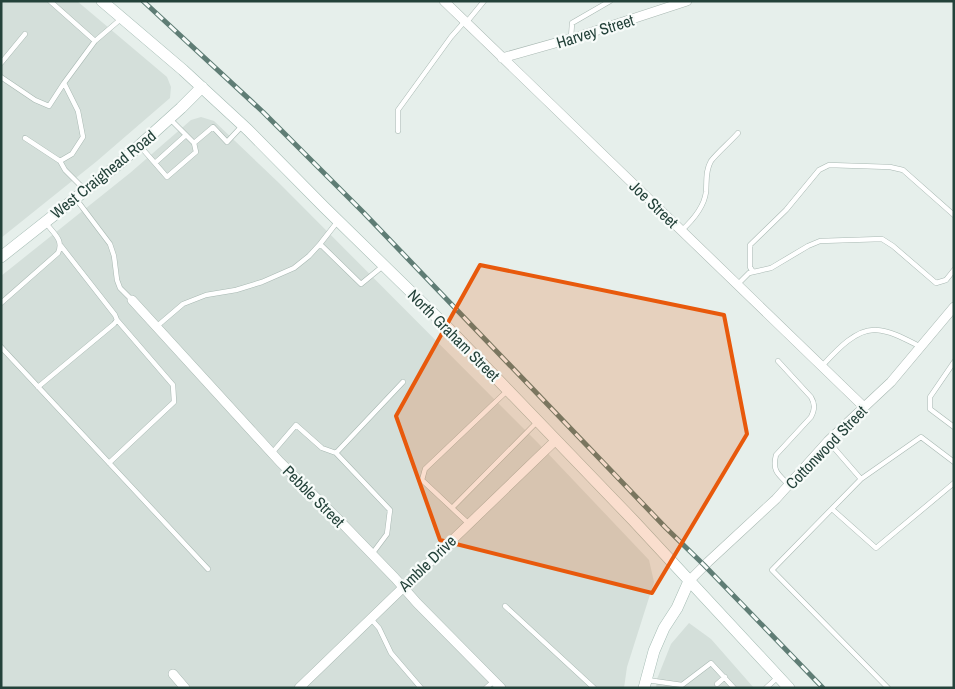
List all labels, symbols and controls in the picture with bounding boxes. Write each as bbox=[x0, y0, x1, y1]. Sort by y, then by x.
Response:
street label: Harvey Street bbox=[553, 9, 637, 53]
street label: West Craighead Road bbox=[46, 125, 160, 223]
street label: Joe Street bbox=[625, 175, 683, 233]
street label: North Graham Street bbox=[403, 284, 505, 386]
street label: Cottonwood Street bbox=[780, 400, 872, 494]
street label: Pebble Street bbox=[278, 460, 350, 532]
street label: Amble Drive bbox=[393, 530, 461, 597]

